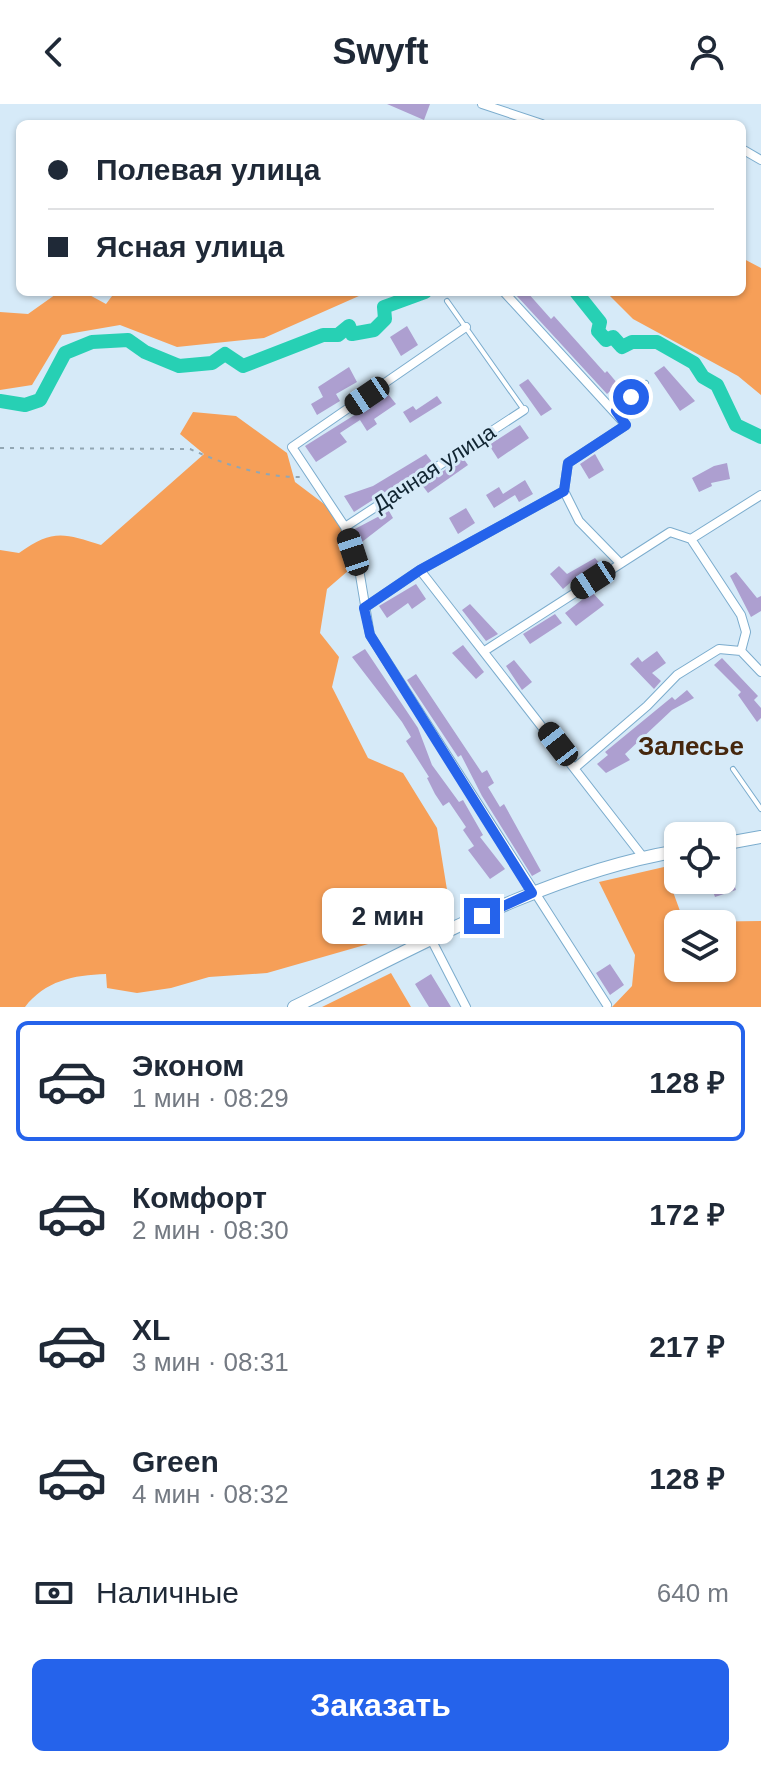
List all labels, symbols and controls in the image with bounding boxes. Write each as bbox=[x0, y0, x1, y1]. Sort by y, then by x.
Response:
icon: back bbox=[32, 30, 76, 74]
icon: person bbox=[685, 30, 729, 74]
text: Swyft bbox=[332, 31, 429, 72]
text: Полевая улица bbox=[96, 153, 320, 186]
text: Ясная улица bbox=[96, 230, 284, 263]
car bbox=[340, 373, 394, 419]
route start bbox=[613, 379, 649, 415]
street label: Дачная улица bbox=[368, 419, 501, 517]
car bbox=[334, 525, 372, 579]
car bbox=[566, 557, 620, 603]
car bbox=[534, 718, 582, 770]
district label: Залесье bbox=[638, 731, 744, 761]
map controls bbox=[664, 822, 736, 982]
button: locate bbox=[664, 822, 736, 894]
callout: 2 мин bbox=[322, 888, 454, 944]
route end bbox=[464, 898, 500, 934]
text: 2 мин bbox=[352, 901, 424, 931]
button: layers bbox=[664, 910, 736, 982]
icon: car bbox=[36, 1045, 108, 1117]
text: Эконом bbox=[132, 1049, 245, 1082]
text: 128 ₽ bbox=[649, 1066, 725, 1099]
text: 1 мин · 08:29 bbox=[132, 1083, 289, 1113]
icon: car bbox=[36, 1177, 108, 1249]
text: Комфорт bbox=[132, 1181, 267, 1214]
text: 172 ₽ bbox=[649, 1198, 725, 1231]
text: 2 мин · 08:30 bbox=[132, 1215, 289, 1245]
icon: car bbox=[36, 1309, 108, 1381]
text: XL bbox=[132, 1313, 170, 1346]
text: 217 ₽ bbox=[649, 1330, 725, 1363]
text: 3 мин · 08:31 bbox=[132, 1347, 289, 1377]
icon: car bbox=[36, 1441, 108, 1513]
text: Green bbox=[132, 1445, 219, 1478]
text: 128 ₽ bbox=[649, 1462, 725, 1495]
text: 4 мин · 08:32 bbox=[132, 1479, 289, 1509]
icon: cash bbox=[32, 1571, 76, 1615]
text: Наличные bbox=[96, 1576, 239, 1609]
text: 640 m bbox=[657, 1578, 729, 1608]
button: Заказать bbox=[32, 1659, 729, 1751]

